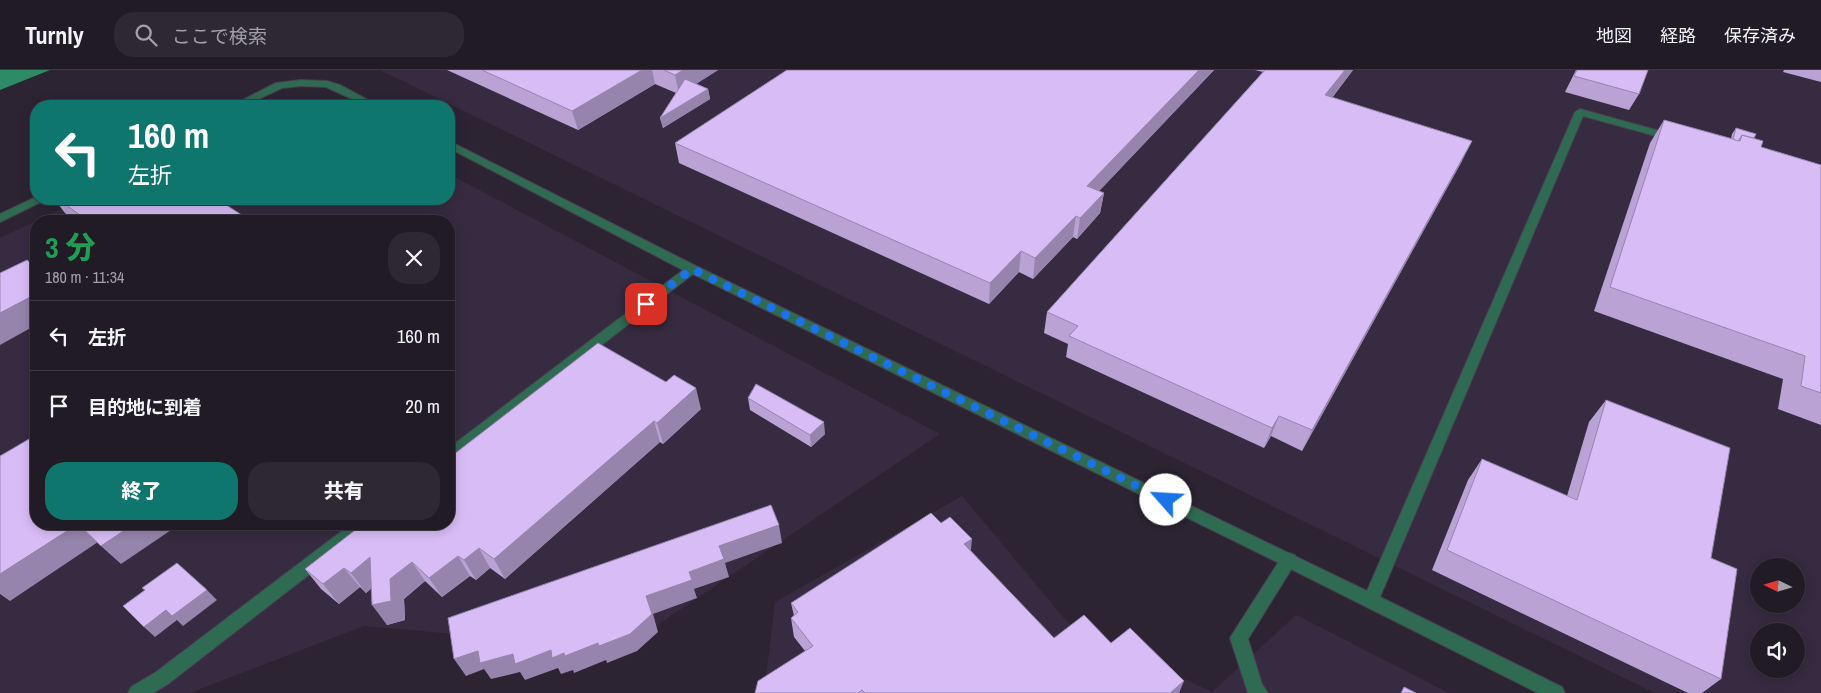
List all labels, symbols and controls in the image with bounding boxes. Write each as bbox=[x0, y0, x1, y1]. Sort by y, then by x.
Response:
search box bbox=[114, 12, 464, 57]
text: Turnly bbox=[25, 19, 84, 51]
icon: search bbox=[132, 21, 160, 49]
text: ここで検索 bbox=[172, 23, 267, 49]
text: 地図 bbox=[1596, 23, 1632, 48]
text: 経路 bbox=[1660, 23, 1696, 48]
text: 保存済み bbox=[1724, 23, 1796, 48]
text: 160 m bbox=[128, 112, 209, 159]
icon: left bbox=[45, 120, 110, 185]
text: 左折 bbox=[128, 160, 172, 190]
text: 3 分 bbox=[45, 227, 96, 267]
button: close bbox=[388, 232, 440, 284]
text: 180 m · 11:34 bbox=[45, 266, 124, 288]
pin bbox=[625, 283, 667, 325]
icon: arrive bbox=[632, 290, 660, 318]
icon: left bbox=[45, 322, 73, 350]
text: 160 m bbox=[397, 323, 440, 349]
text: 左折 bbox=[88, 324, 126, 350]
icon: arrive bbox=[45, 392, 73, 420]
text: 20 m bbox=[405, 393, 440, 419]
text: 目的地に到着 bbox=[88, 394, 202, 420]
button: 終了 bbox=[45, 462, 238, 520]
button: 共有 bbox=[248, 462, 440, 520]
position arrow bbox=[1139, 473, 1191, 525]
north arrow bbox=[1750, 558, 1805, 612]
map controls bbox=[1750, 558, 1805, 678]
button: sound bbox=[1750, 623, 1805, 678]

